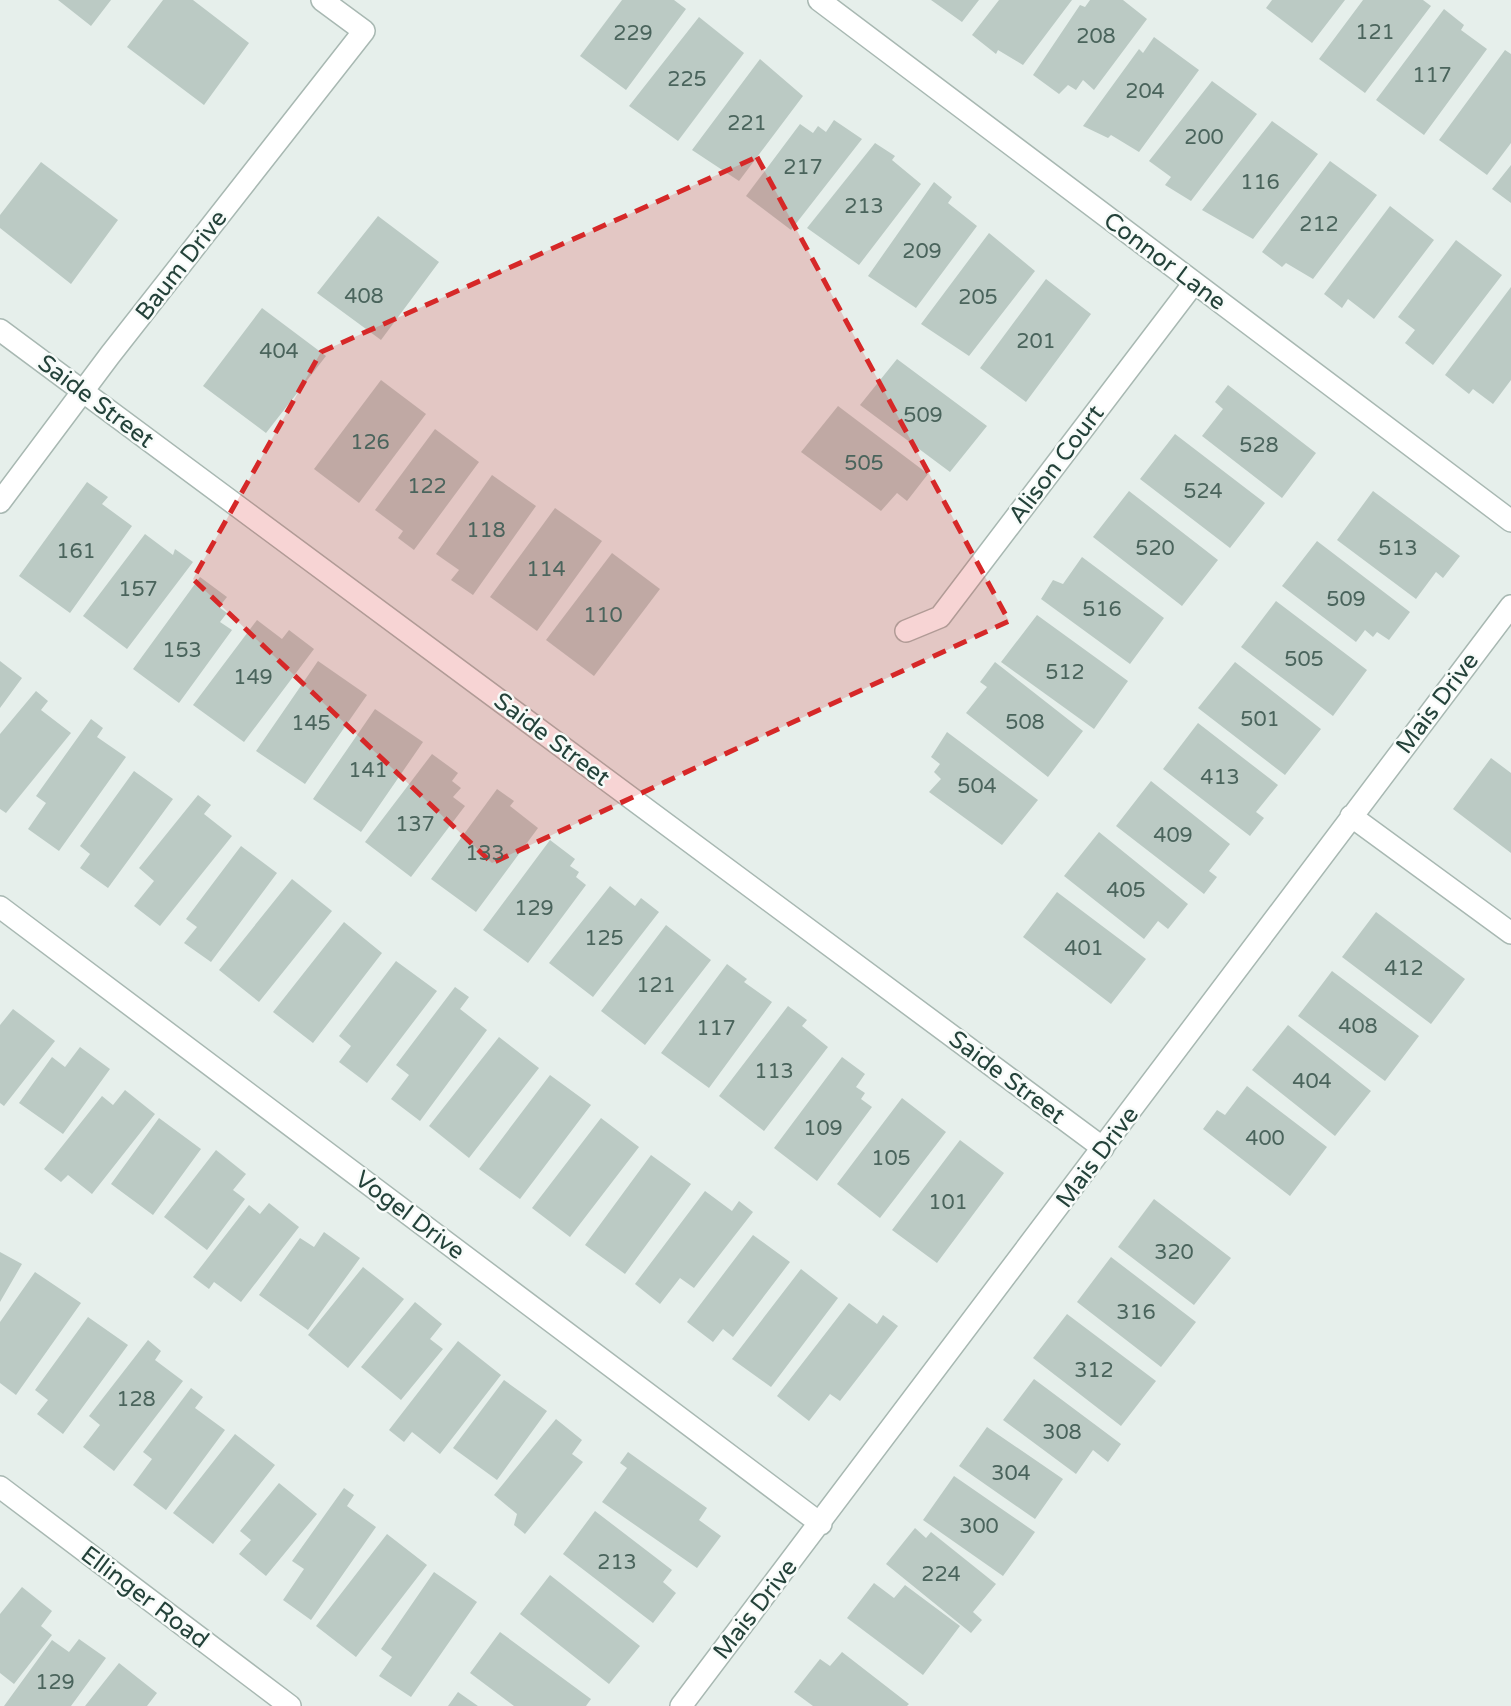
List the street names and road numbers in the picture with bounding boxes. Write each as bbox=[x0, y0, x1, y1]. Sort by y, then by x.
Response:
street label: Baum Drive bbox=[129, 204, 233, 326]
street label: Connor Lane bbox=[1098, 206, 1232, 317]
street label: Saide Street bbox=[32, 348, 159, 454]
street label: Alison Court bbox=[1003, 399, 1110, 529]
street label: Mais Drive bbox=[1390, 647, 1485, 760]
street label: Saide Street bbox=[488, 686, 615, 792]
street label: Saide Street bbox=[943, 1024, 1070, 1130]
street label: Mais Drive bbox=[1050, 1101, 1145, 1214]
street label: Vogel Drive bbox=[349, 1165, 470, 1266]
street label: Ellinger Road bbox=[75, 1540, 214, 1655]
street label: Mais Drive bbox=[707, 1553, 804, 1665]

